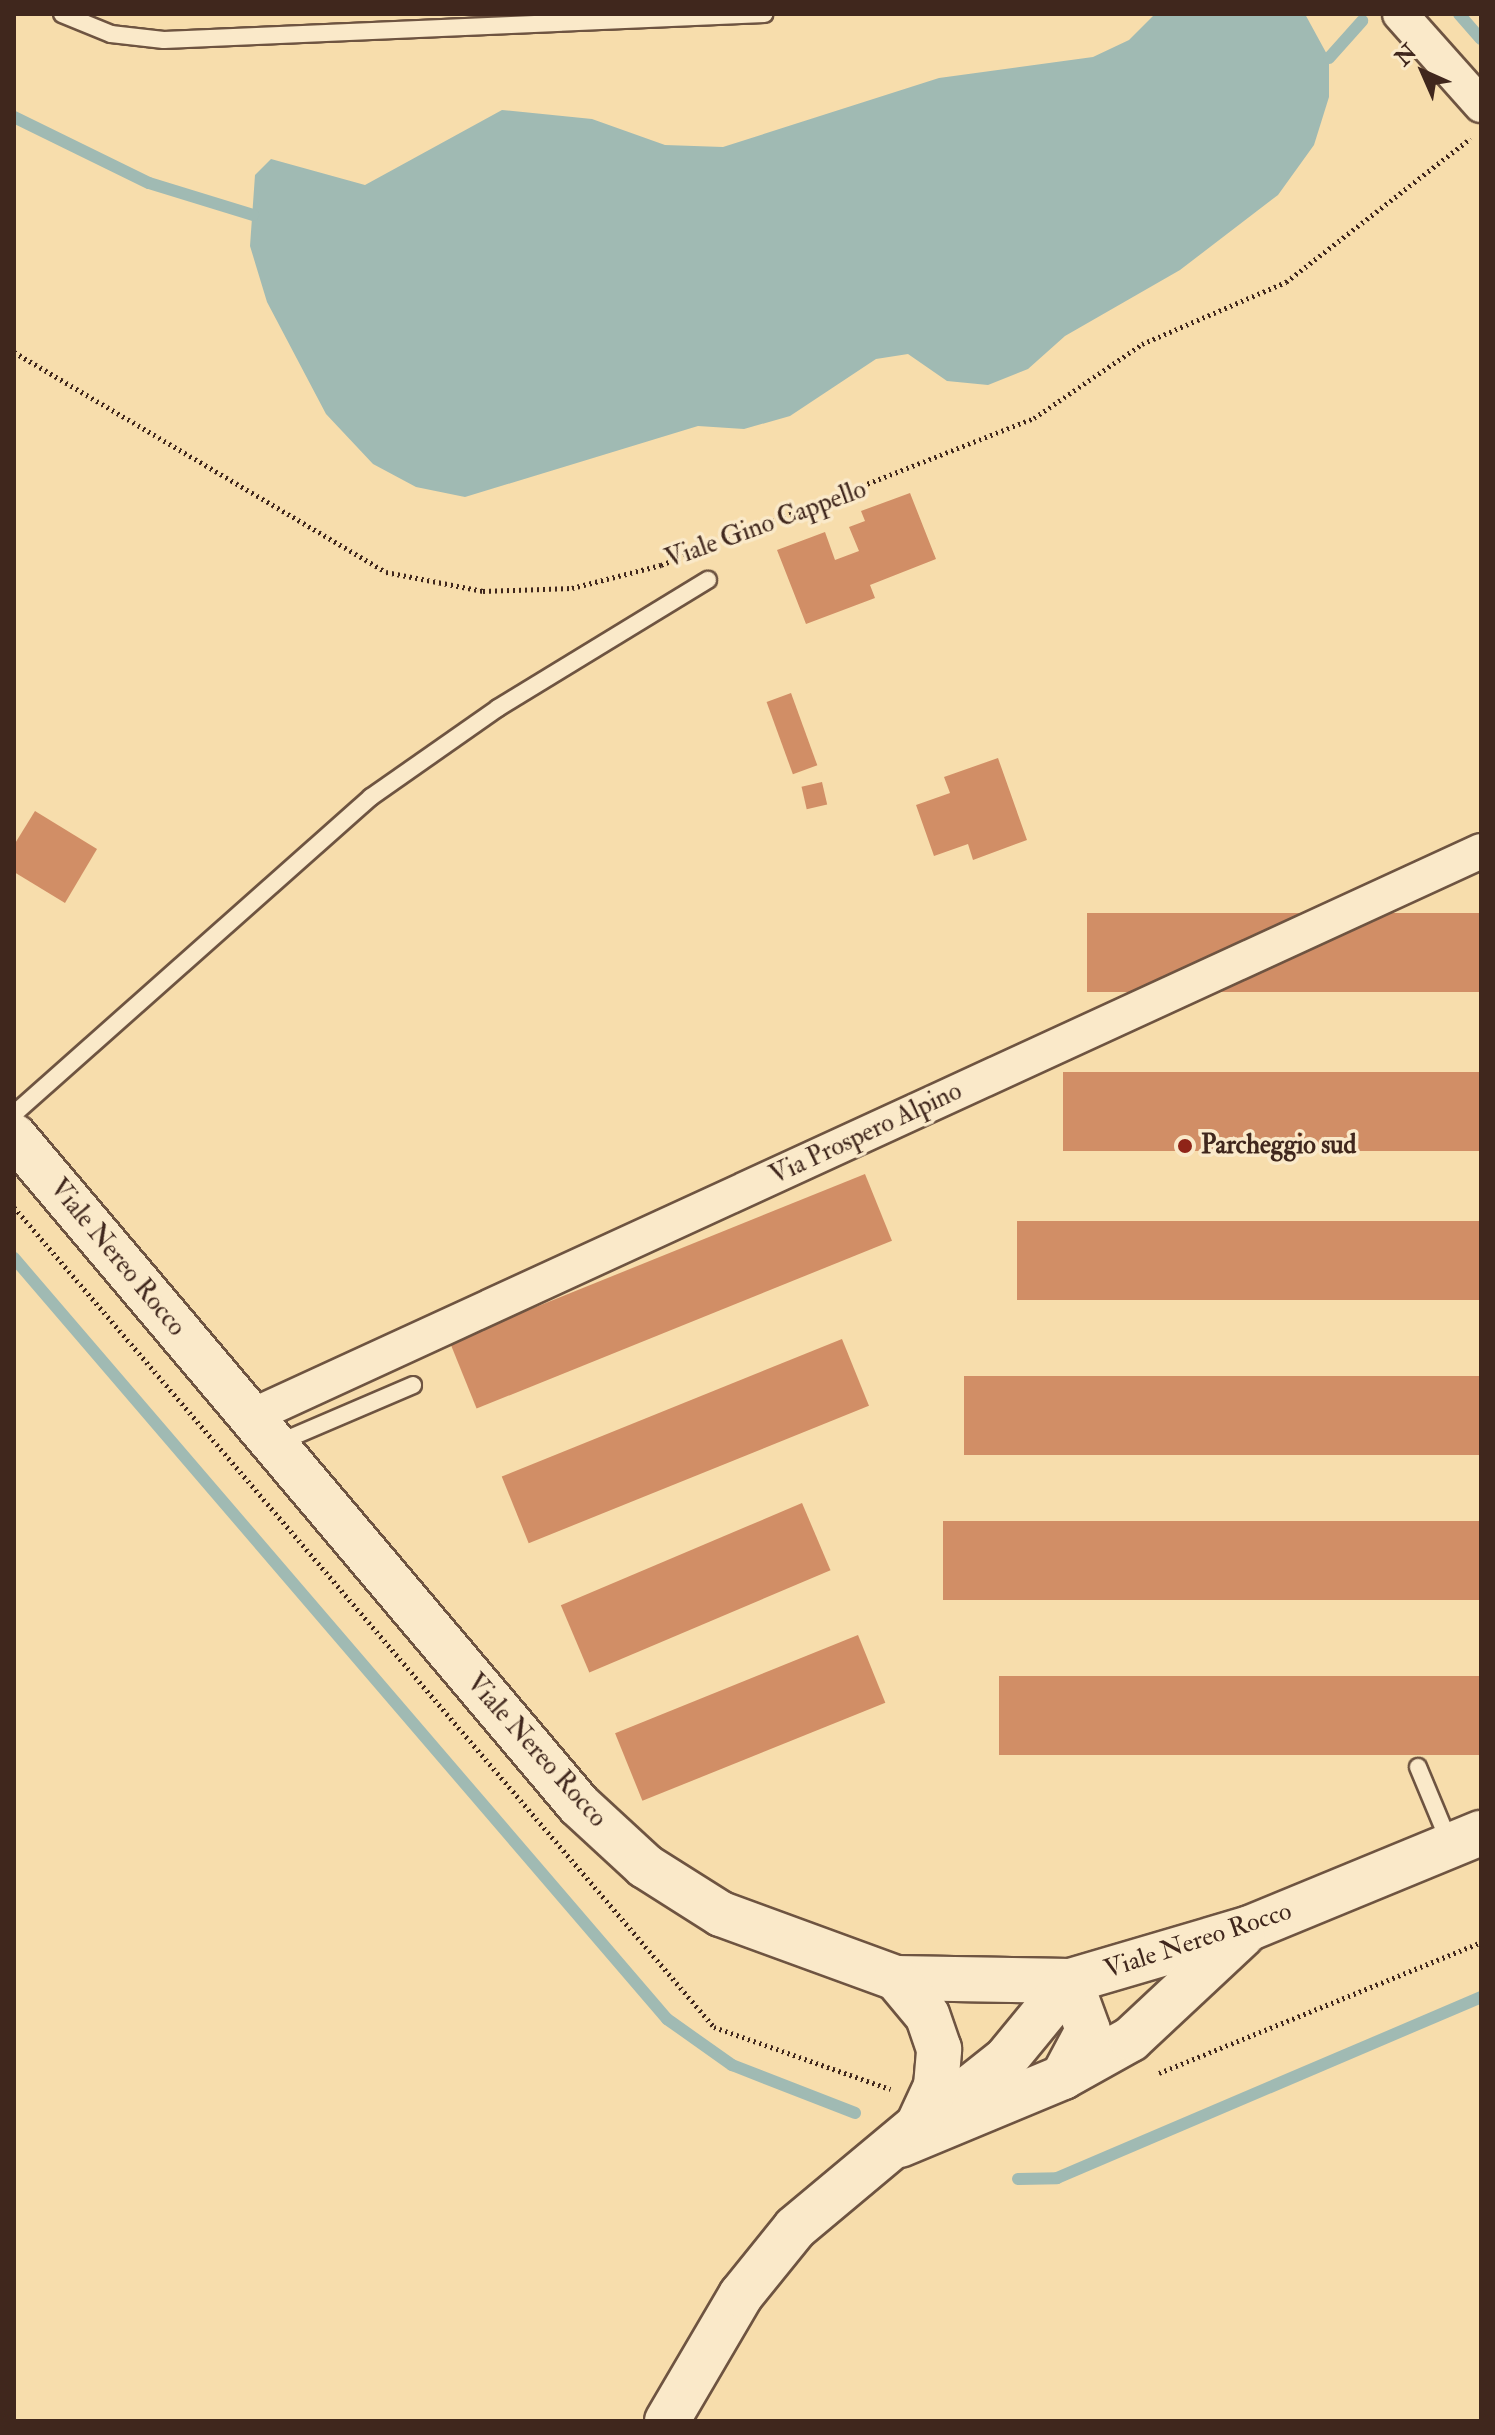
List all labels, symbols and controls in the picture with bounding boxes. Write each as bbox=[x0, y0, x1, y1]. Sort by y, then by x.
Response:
north arrow bbox=[1383, 32, 1463, 112]
text: N bbox=[1389, 38, 1423, 72]
street label: Viale Gino Cappello bbox=[661, 474, 871, 576]
street label: Via Prospero Alpino bbox=[765, 1076, 967, 1192]
place label: Parcheggio sud bbox=[1201, 1130, 1356, 1162]
marker: Parcheggio sud bbox=[1176, 1137, 1194, 1155]
street label: Viale Nereo Rocco bbox=[42, 1173, 192, 1343]
street label: Viale Nereo Rocco bbox=[459, 1668, 613, 1834]
street label: Viale Nereo Rocco bbox=[1100, 1896, 1296, 1986]

